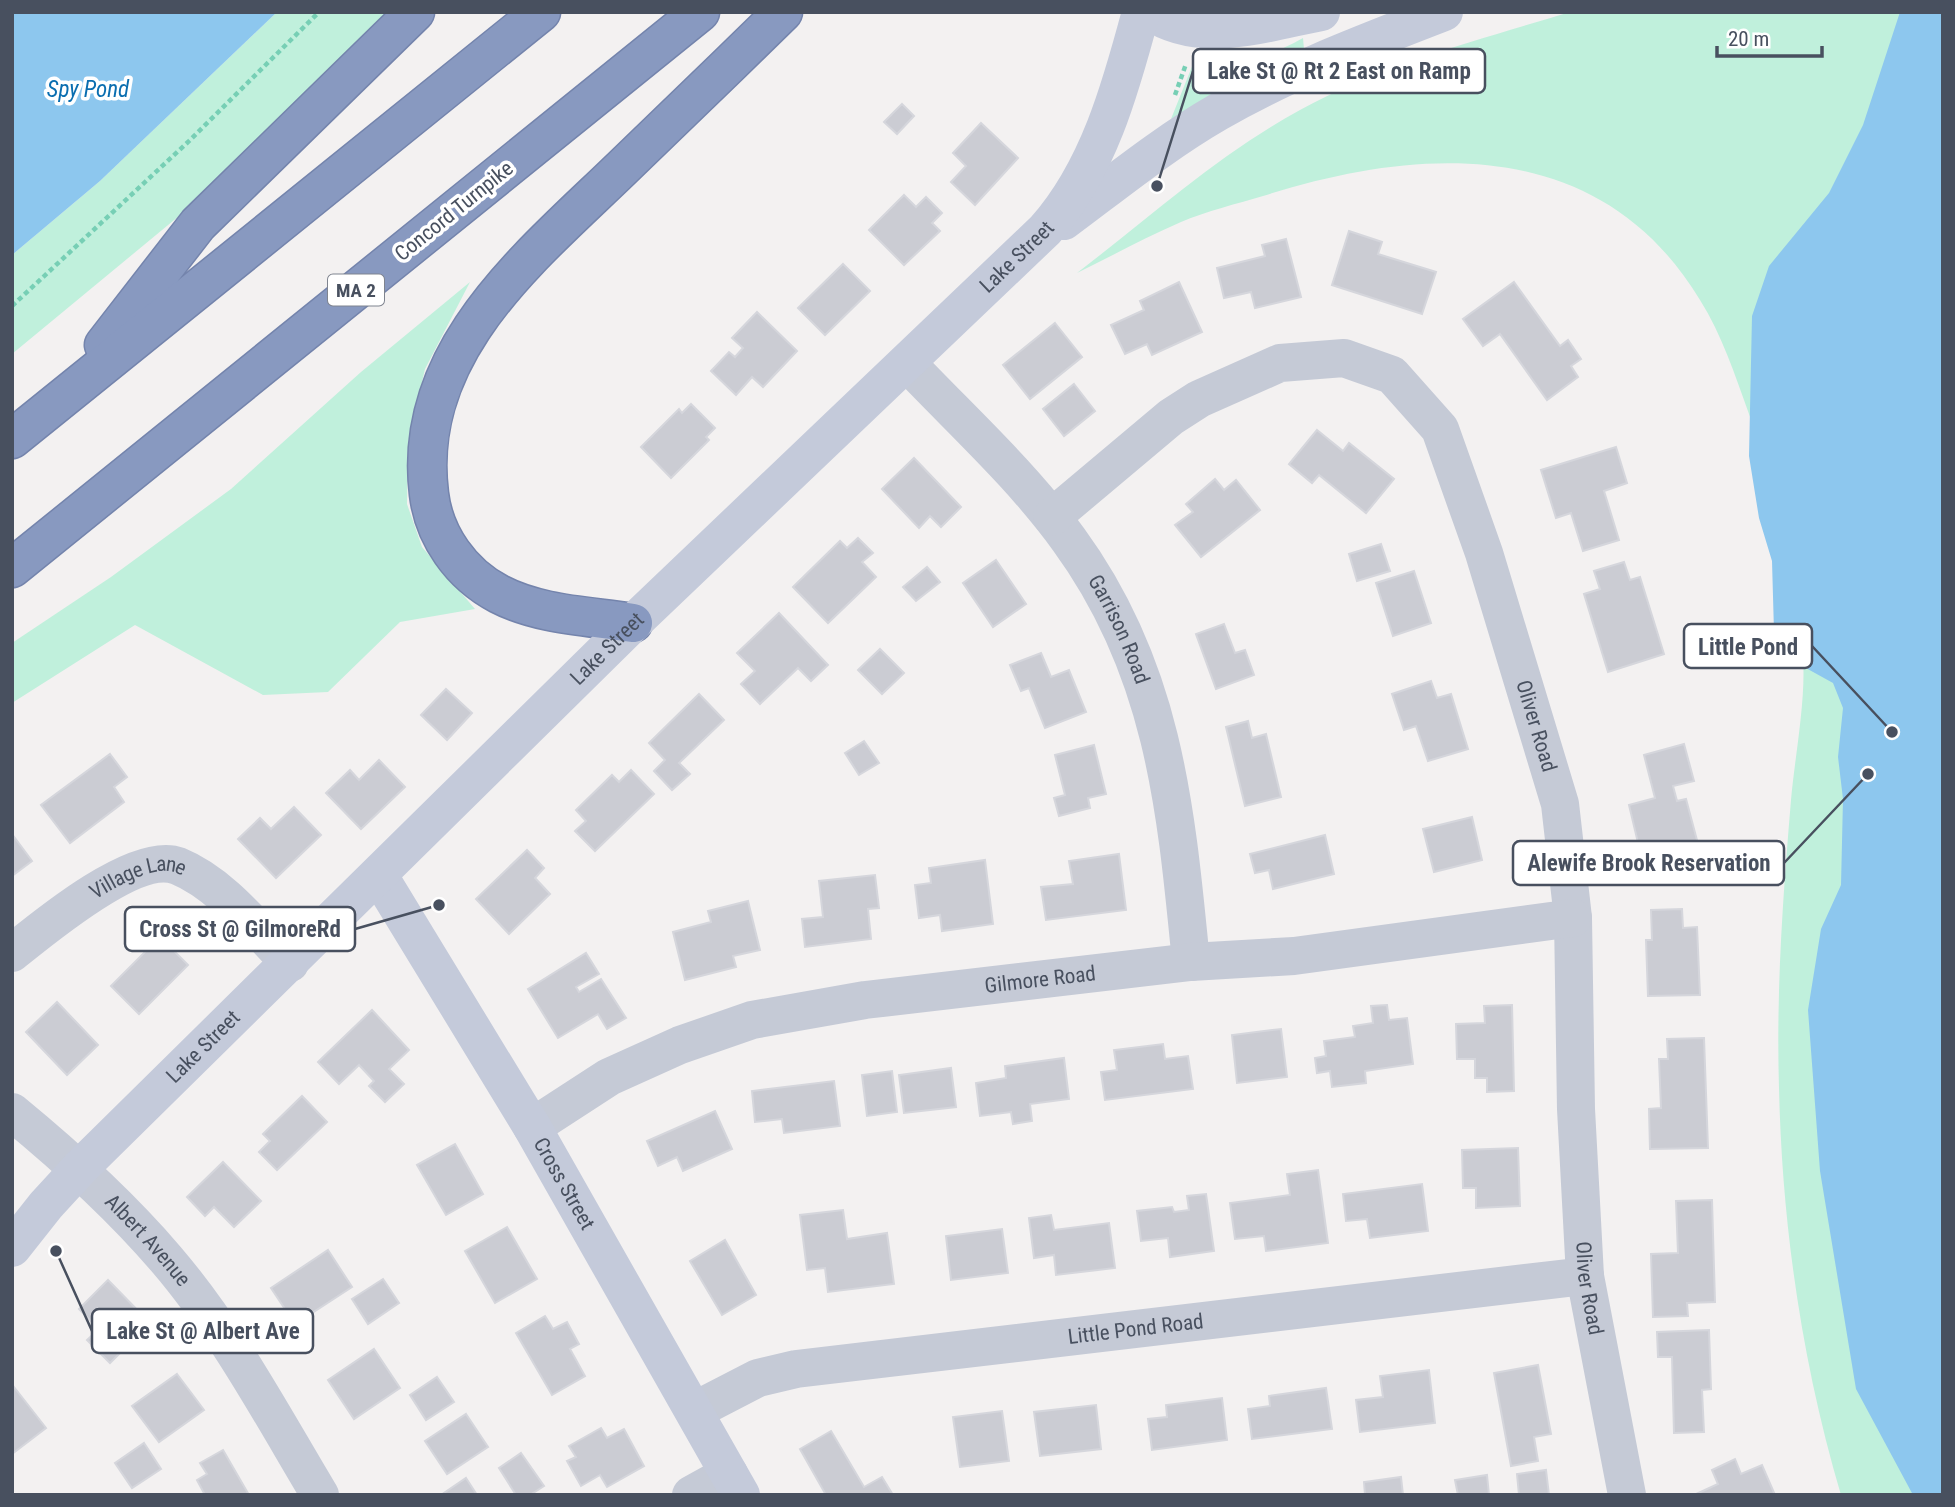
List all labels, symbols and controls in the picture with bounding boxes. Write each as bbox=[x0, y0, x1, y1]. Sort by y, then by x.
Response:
scale bar bbox=[1717, 14, 1822, 58]
text: 20 m bbox=[1728, 27, 1769, 51]
callout: Lake St @ Rt 2 East on Ramp bbox=[1193, 49, 1485, 93]
text: Lake St @ Rt 2 East on Ramp bbox=[1207, 58, 1471, 85]
water label: Spy Pond bbox=[47, 76, 130, 103]
street label: Concord Turnpike bbox=[390, 156, 518, 266]
street label: Lake Street bbox=[975, 216, 1059, 298]
road number: MA 2 bbox=[328, 274, 384, 306]
street label: Garrison Road bbox=[1083, 571, 1154, 687]
street label: Lake Street bbox=[565, 607, 649, 690]
callout: Little Pond bbox=[1684, 624, 1812, 668]
text: Little Pond bbox=[1698, 634, 1798, 661]
street label: Oliver Road bbox=[1511, 677, 1562, 775]
callout: Alewife Brook Reservation bbox=[1513, 841, 1784, 885]
text: Alewife Brook Reservation bbox=[1527, 850, 1771, 877]
street label: Village Lane bbox=[85, 852, 190, 904]
callout: Cross St @ GilmoreRd bbox=[125, 907, 355, 951]
text: Cross St @ GilmoreRd bbox=[139, 916, 341, 943]
street label: Gilmore Road bbox=[983, 961, 1097, 998]
street label: Lake Street bbox=[162, 1005, 245, 1088]
street label: Cross Street bbox=[529, 1133, 600, 1234]
street label: Albert Avenue bbox=[100, 1189, 196, 1291]
street label: Oliver Road bbox=[1571, 1241, 1608, 1337]
callout: Lake St @ Albert Ave bbox=[92, 1309, 313, 1353]
street label: Little Pond Road bbox=[1066, 1309, 1205, 1349]
text: Lake St @ Albert Ave bbox=[106, 1318, 300, 1345]

